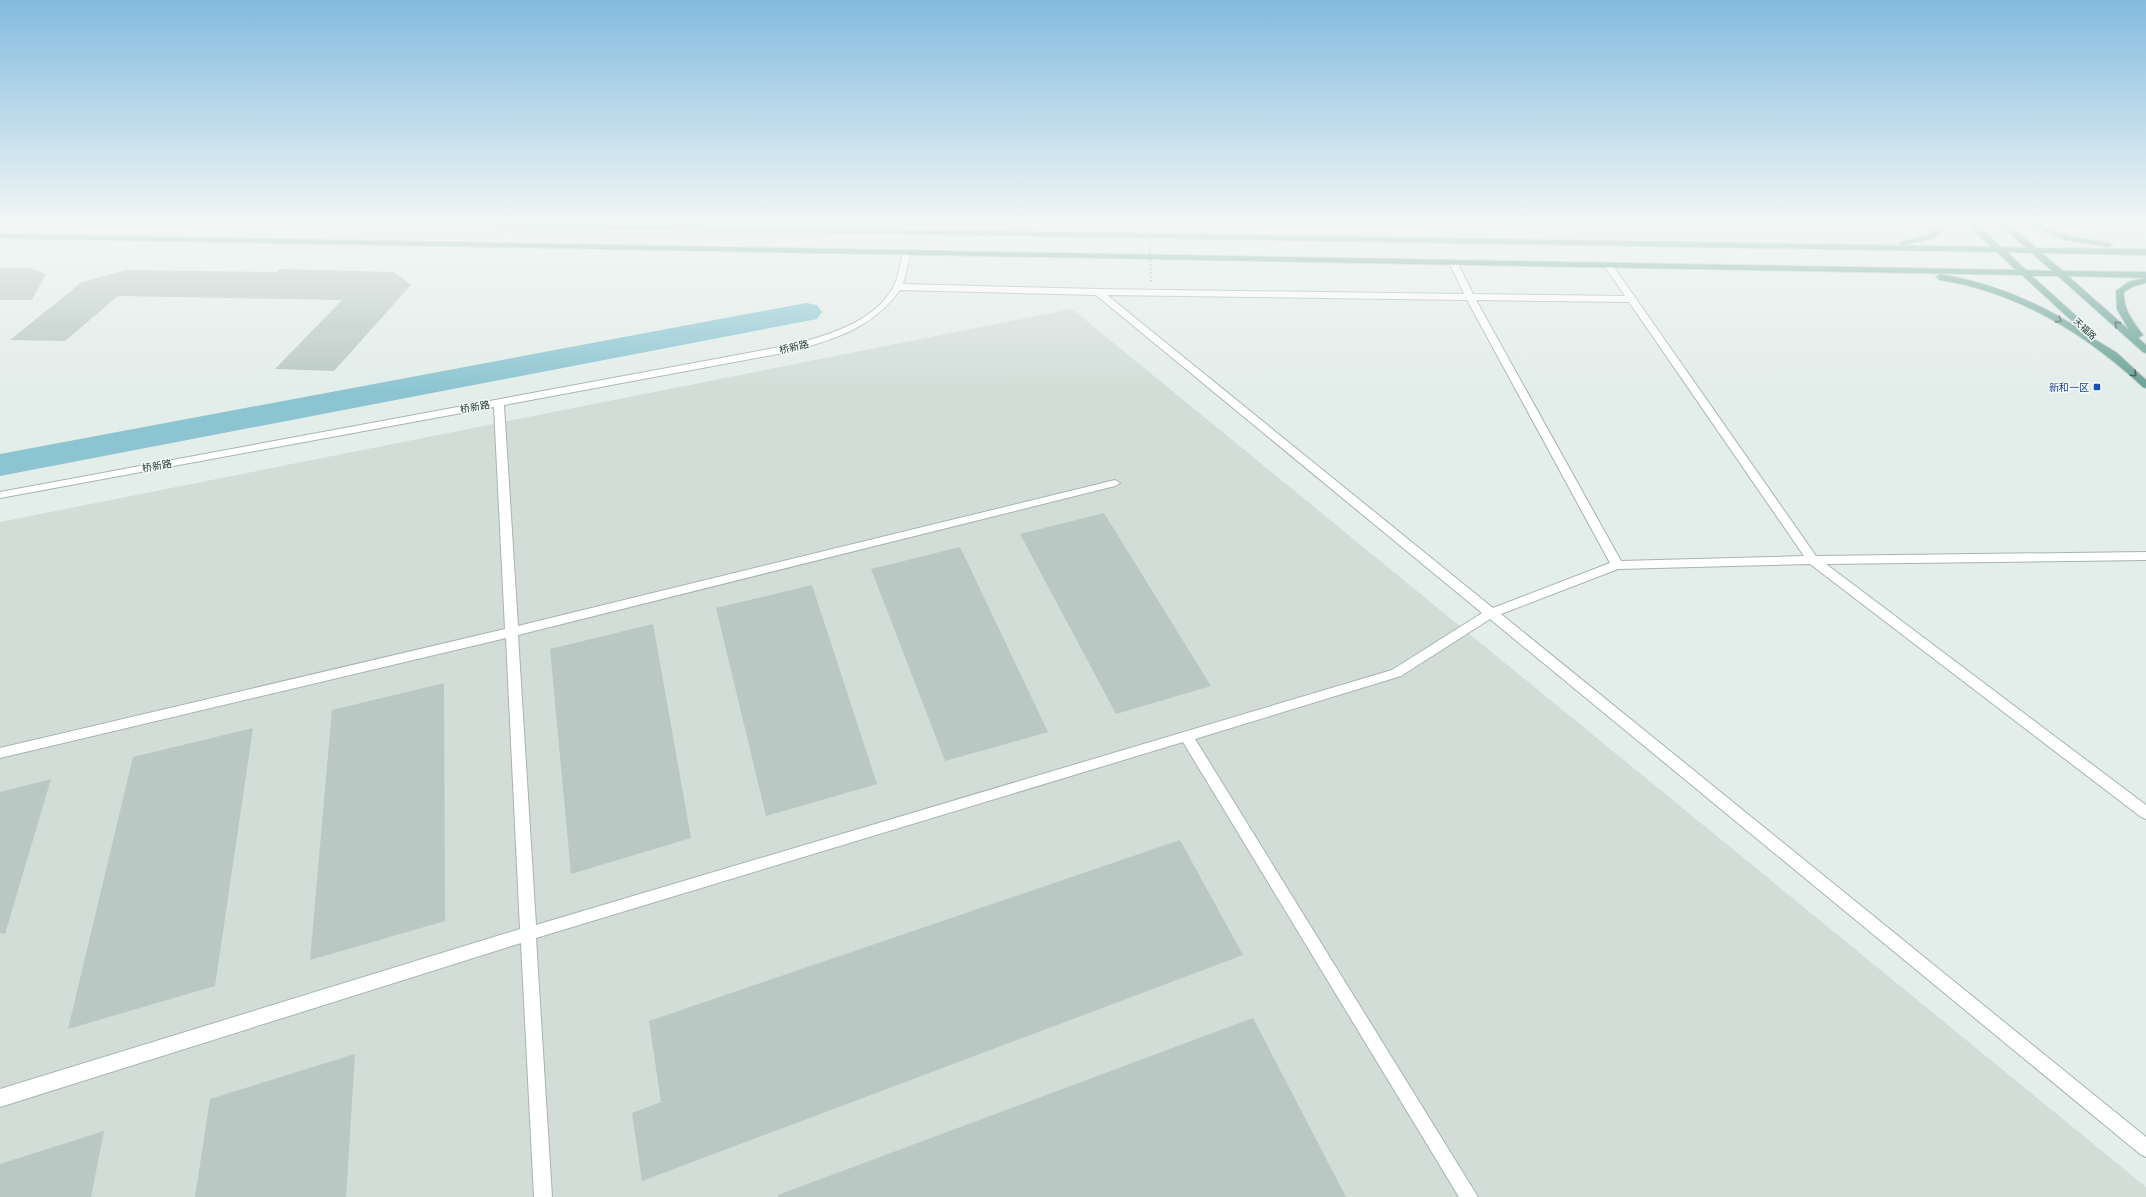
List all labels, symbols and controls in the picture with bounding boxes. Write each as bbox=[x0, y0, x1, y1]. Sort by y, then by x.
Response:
one-way arrow bbox=[2055, 315, 2062, 323]
street label: 天福路 bbox=[2071, 315, 2099, 343]
one-way arrow bbox=[2114, 321, 2122, 328]
street label: 桥新路 bbox=[778, 336, 810, 358]
one-way arrow bbox=[2129, 369, 2137, 376]
place label: 新和一区 bbox=[2049, 380, 2089, 395]
marker: 新和一区 bbox=[2092, 382, 2102, 392]
street label: 桥新路 bbox=[459, 397, 491, 417]
street label: 桥新路 bbox=[141, 456, 173, 476]

